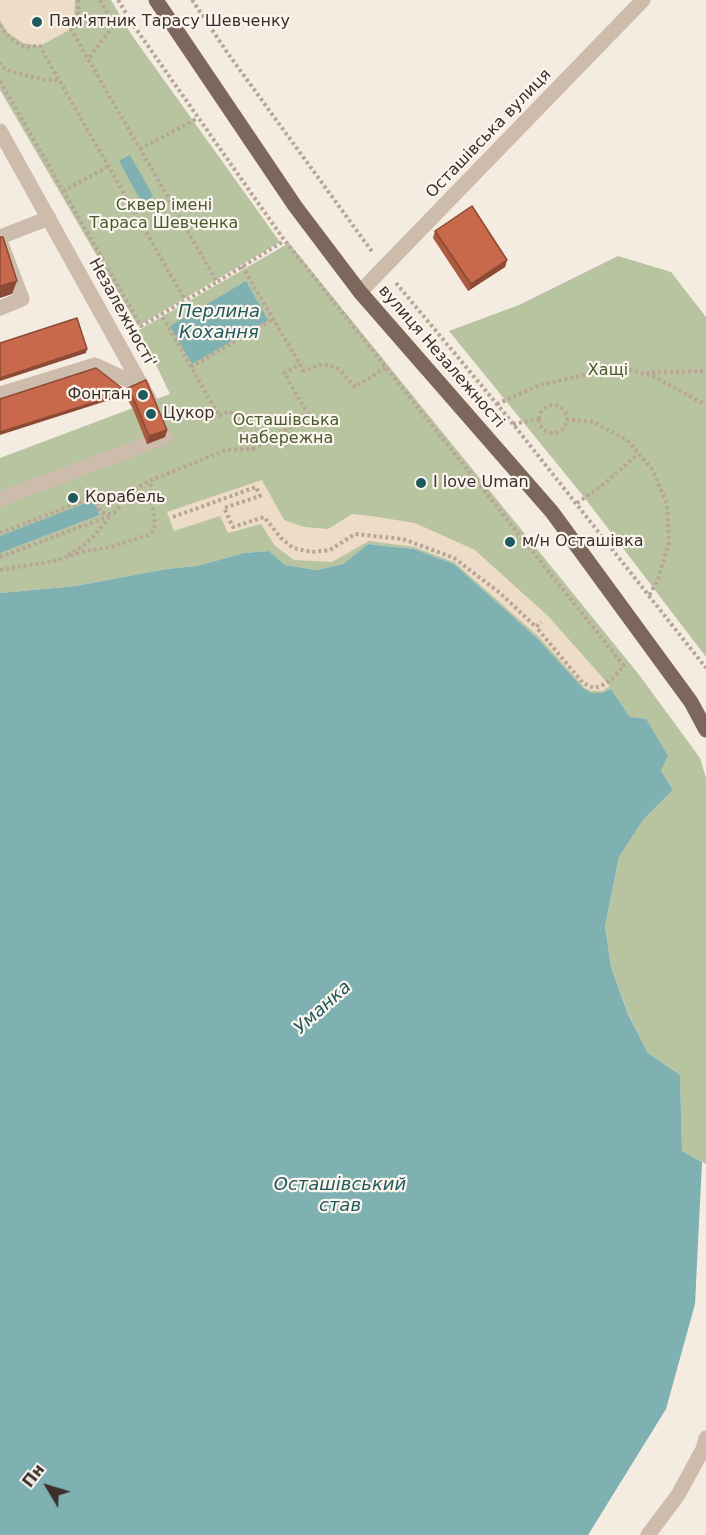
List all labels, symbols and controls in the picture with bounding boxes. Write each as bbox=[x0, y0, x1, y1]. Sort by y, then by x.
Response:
place label: Пам'ятник Тарасу Шевченку bbox=[49, 12, 290, 32]
marker: Пам'ятник Тарасу Шевченку bbox=[30, 15, 44, 29]
street label: Осташівська вулиця bbox=[422, 66, 556, 202]
park label: Сквер імені Тараса Шевченка bbox=[90, 196, 238, 234]
street label: Незалежності' bbox=[84, 255, 160, 371]
street label: вулиця Незалежності bbox=[374, 282, 508, 432]
water label: Перлина Кохання bbox=[178, 301, 260, 344]
park label: Хащі bbox=[588, 361, 628, 381]
place label: Фонтан bbox=[67, 385, 131, 405]
marker: Фонтан bbox=[136, 388, 150, 402]
place label: Цукор bbox=[163, 404, 214, 424]
marker: Цукор bbox=[144, 407, 158, 421]
park label: Осташівська набережна bbox=[233, 411, 339, 449]
place label: I love Uman bbox=[433, 473, 529, 493]
marker: I love Uman bbox=[414, 476, 428, 490]
place label: Корабель bbox=[85, 488, 165, 508]
marker: Корабель bbox=[66, 491, 80, 505]
place label: м/н Осташівка bbox=[522, 532, 644, 552]
marker: м/н Осташівка bbox=[503, 535, 517, 549]
water label: Уманка bbox=[290, 977, 356, 1039]
water label: Осташівський став bbox=[274, 1174, 406, 1216]
north arrow bbox=[18, 1457, 78, 1517]
text: Пн bbox=[18, 1460, 48, 1491]

